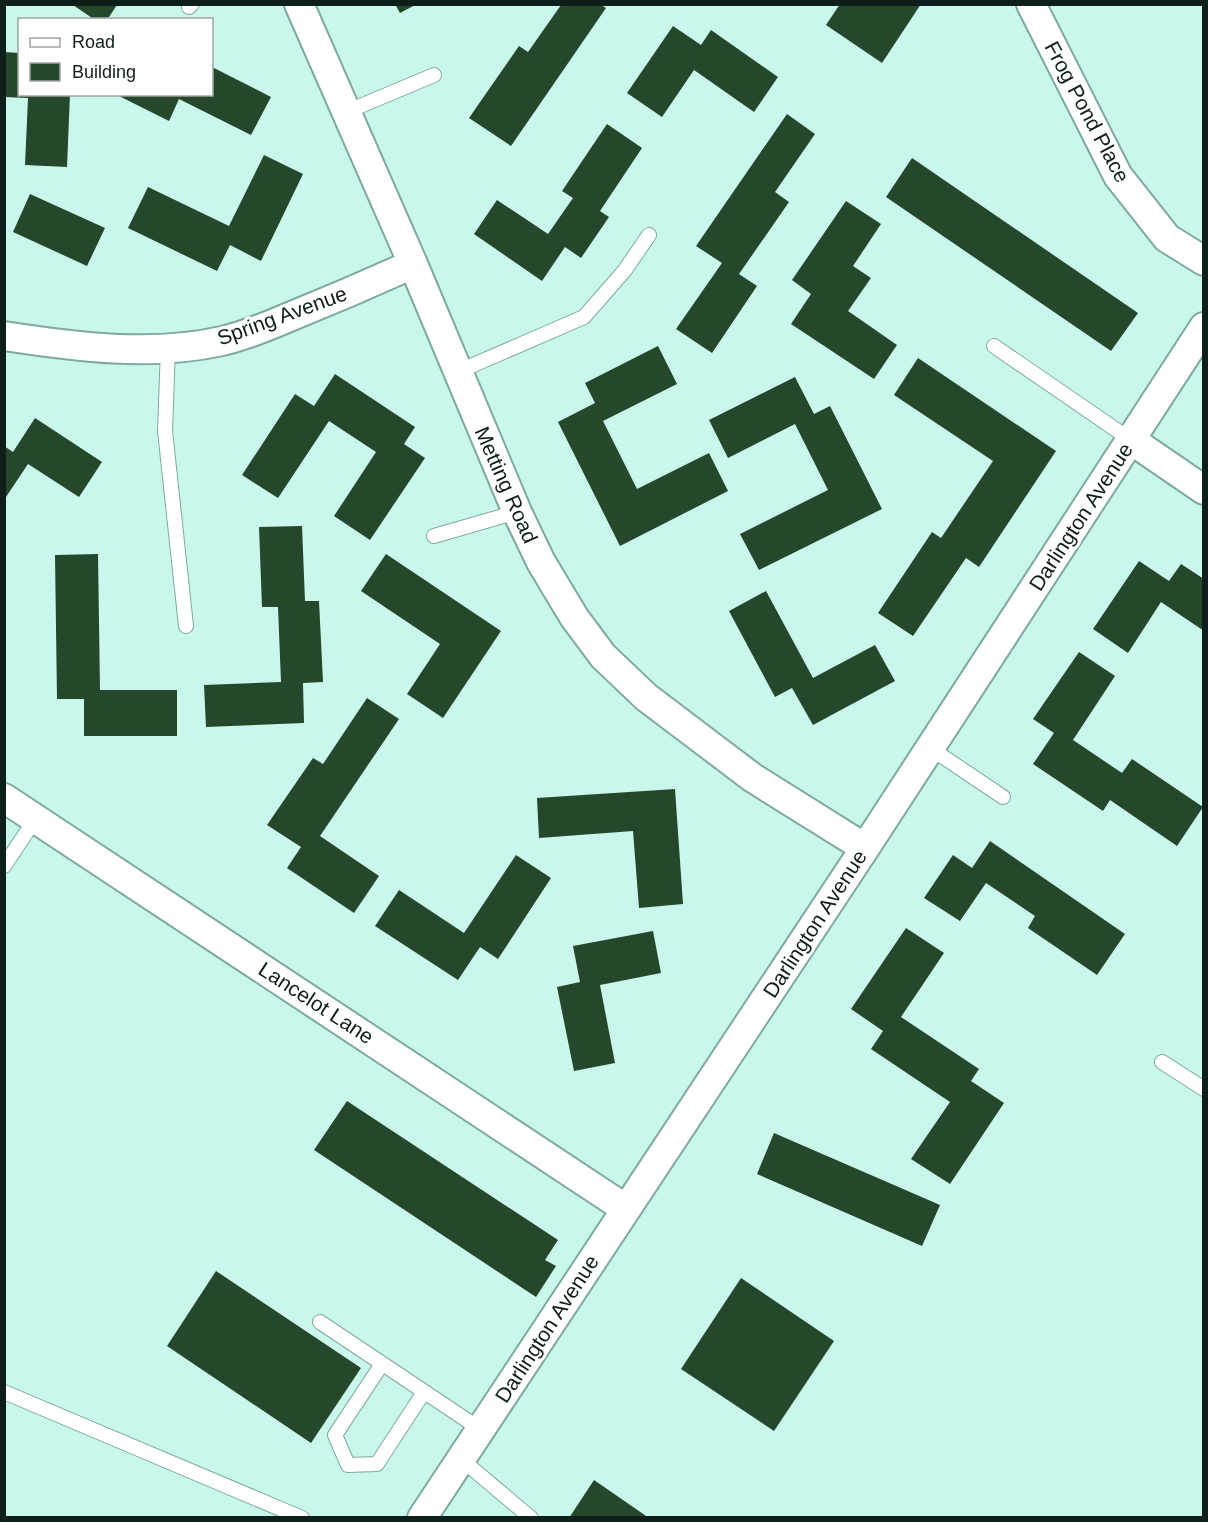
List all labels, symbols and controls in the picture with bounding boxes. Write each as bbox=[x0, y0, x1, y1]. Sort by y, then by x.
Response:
legend bbox=[18, 18, 213, 96]
text: Road bbox=[72, 32, 115, 52]
street label: Frog Pond Place bbox=[1041, 37, 1134, 186]
text: Building bbox=[72, 62, 136, 82]
street label: Spring Avenue bbox=[214, 281, 350, 350]
street label: Metting Road bbox=[471, 423, 542, 547]
street label: Darlington Avenue bbox=[1024, 439, 1137, 595]
street label: Darlington Avenue bbox=[758, 846, 871, 1002]
street label: Lancelot Lane bbox=[255, 957, 378, 1048]
street label: Darlington Avenue bbox=[490, 1251, 603, 1407]

